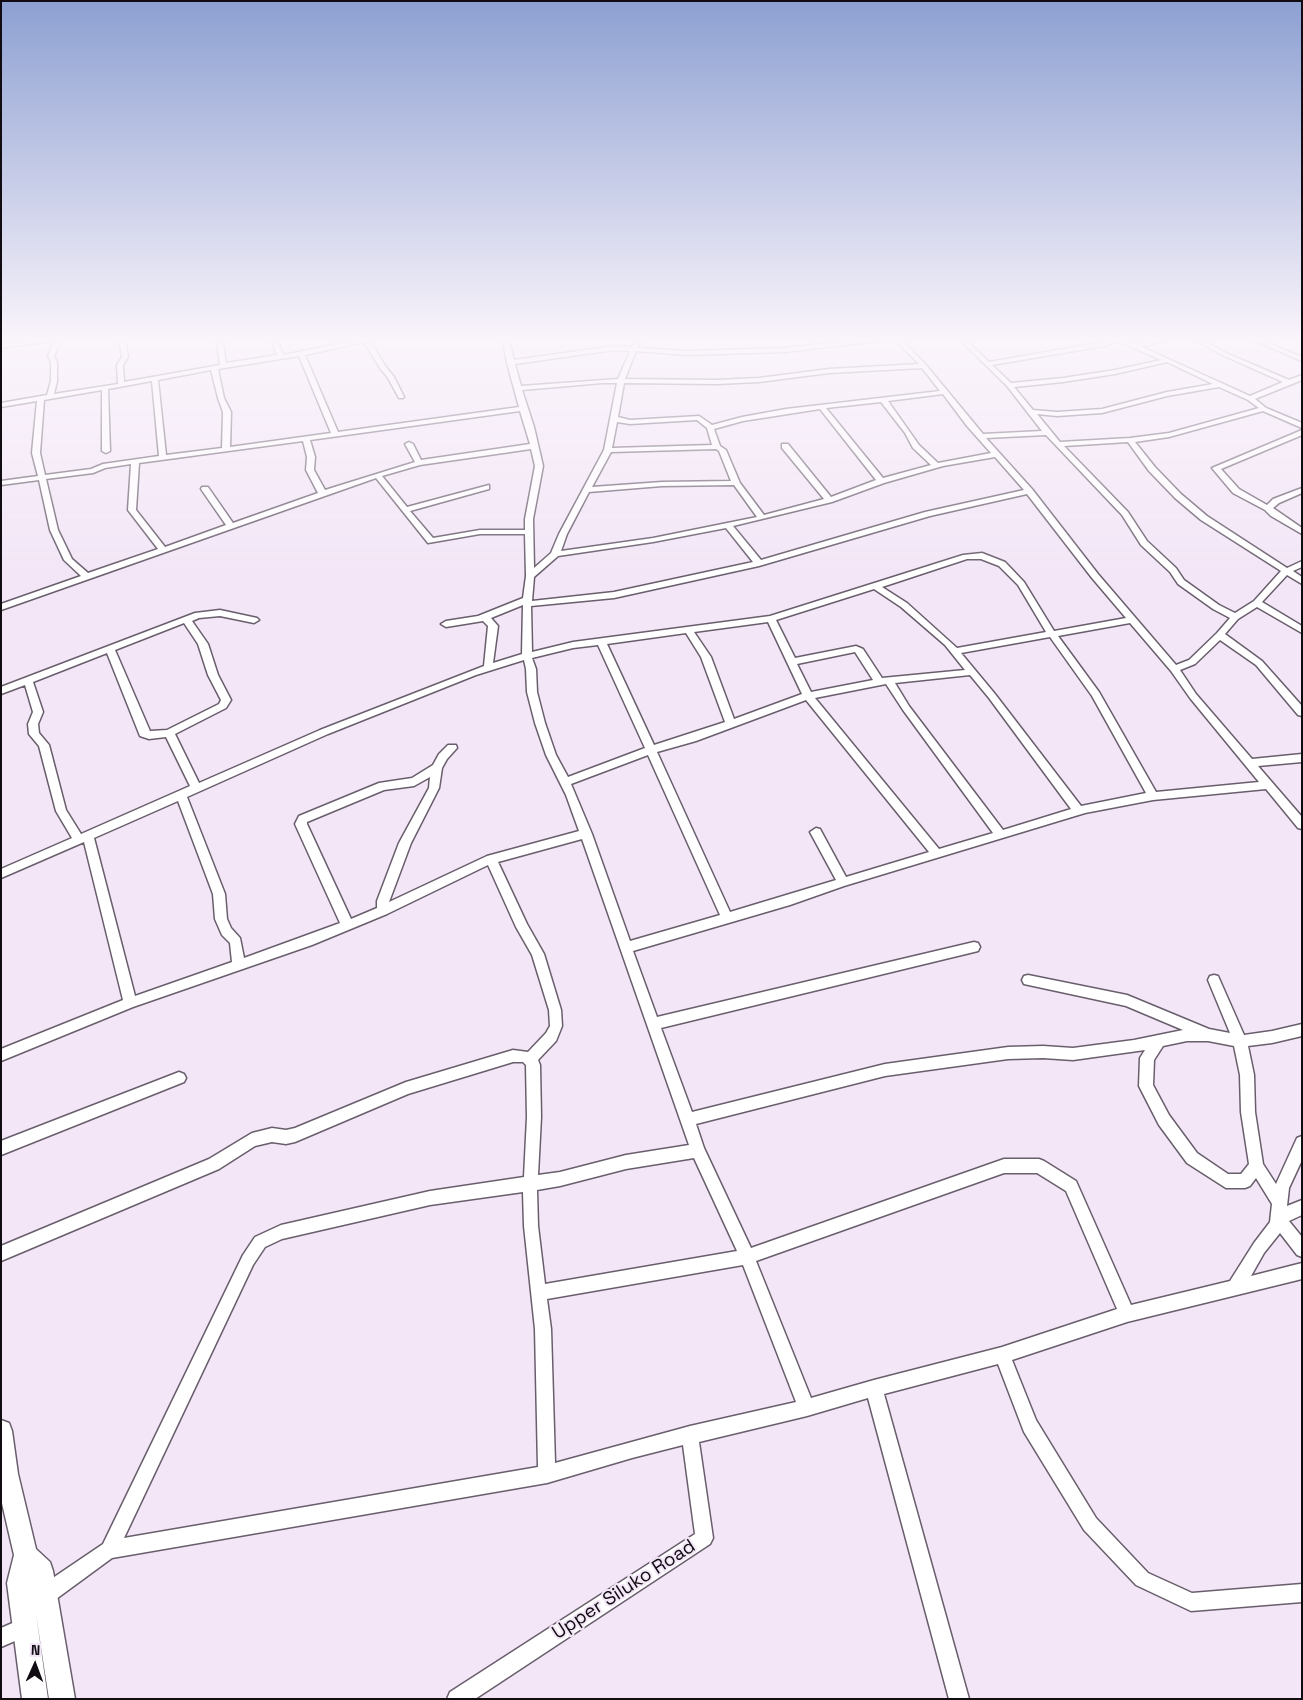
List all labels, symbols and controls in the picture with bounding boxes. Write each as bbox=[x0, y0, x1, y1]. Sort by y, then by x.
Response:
street label: Upper Siluko Road bbox=[548, 1535, 700, 1645]
north arrow bbox=[10, 1640, 60, 1690]
text: N bbox=[31, 1641, 41, 1659]

